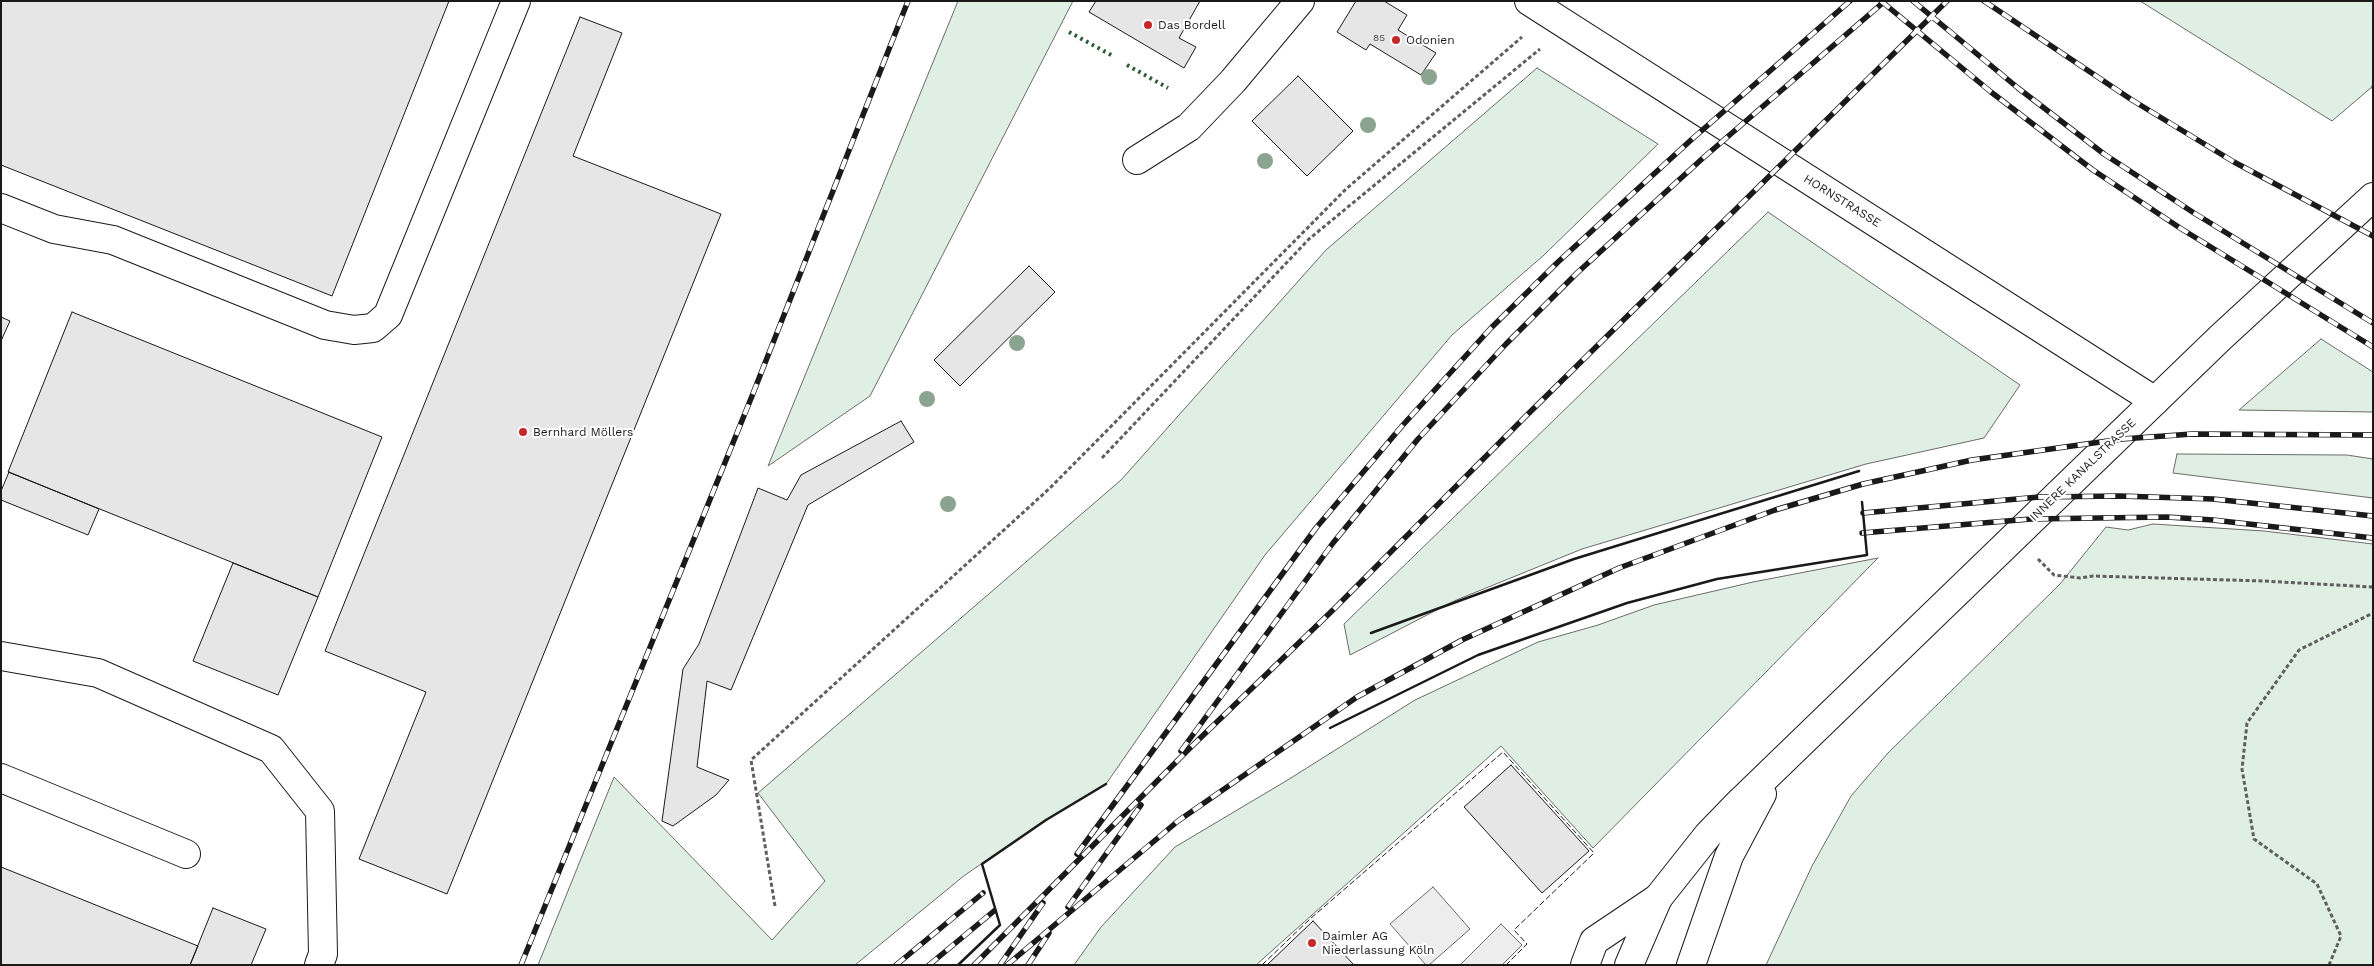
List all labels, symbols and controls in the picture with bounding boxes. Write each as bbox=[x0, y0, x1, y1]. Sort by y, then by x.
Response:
place label: Das Bordell bbox=[1158, 18, 1225, 32]
marker: Das Bordell bbox=[1142, 19, 1154, 31]
house number: 85 bbox=[1373, 32, 1385, 44]
place label: Odonien bbox=[1406, 33, 1455, 47]
marker: Odonien bbox=[1390, 34, 1402, 46]
street label: HORNSTRASSE bbox=[1801, 172, 1883, 230]
street label: INNERE KANALSTRASSE bbox=[2027, 416, 2139, 524]
place label: Bernhard Möllers bbox=[533, 425, 633, 439]
marker: Bernhard Möllers bbox=[517, 426, 529, 438]
place label: Daimler AG Niederlassung Köln bbox=[1322, 929, 1434, 957]
marker: Daimler AG Niederlassung Köln bbox=[1306, 937, 1318, 949]

